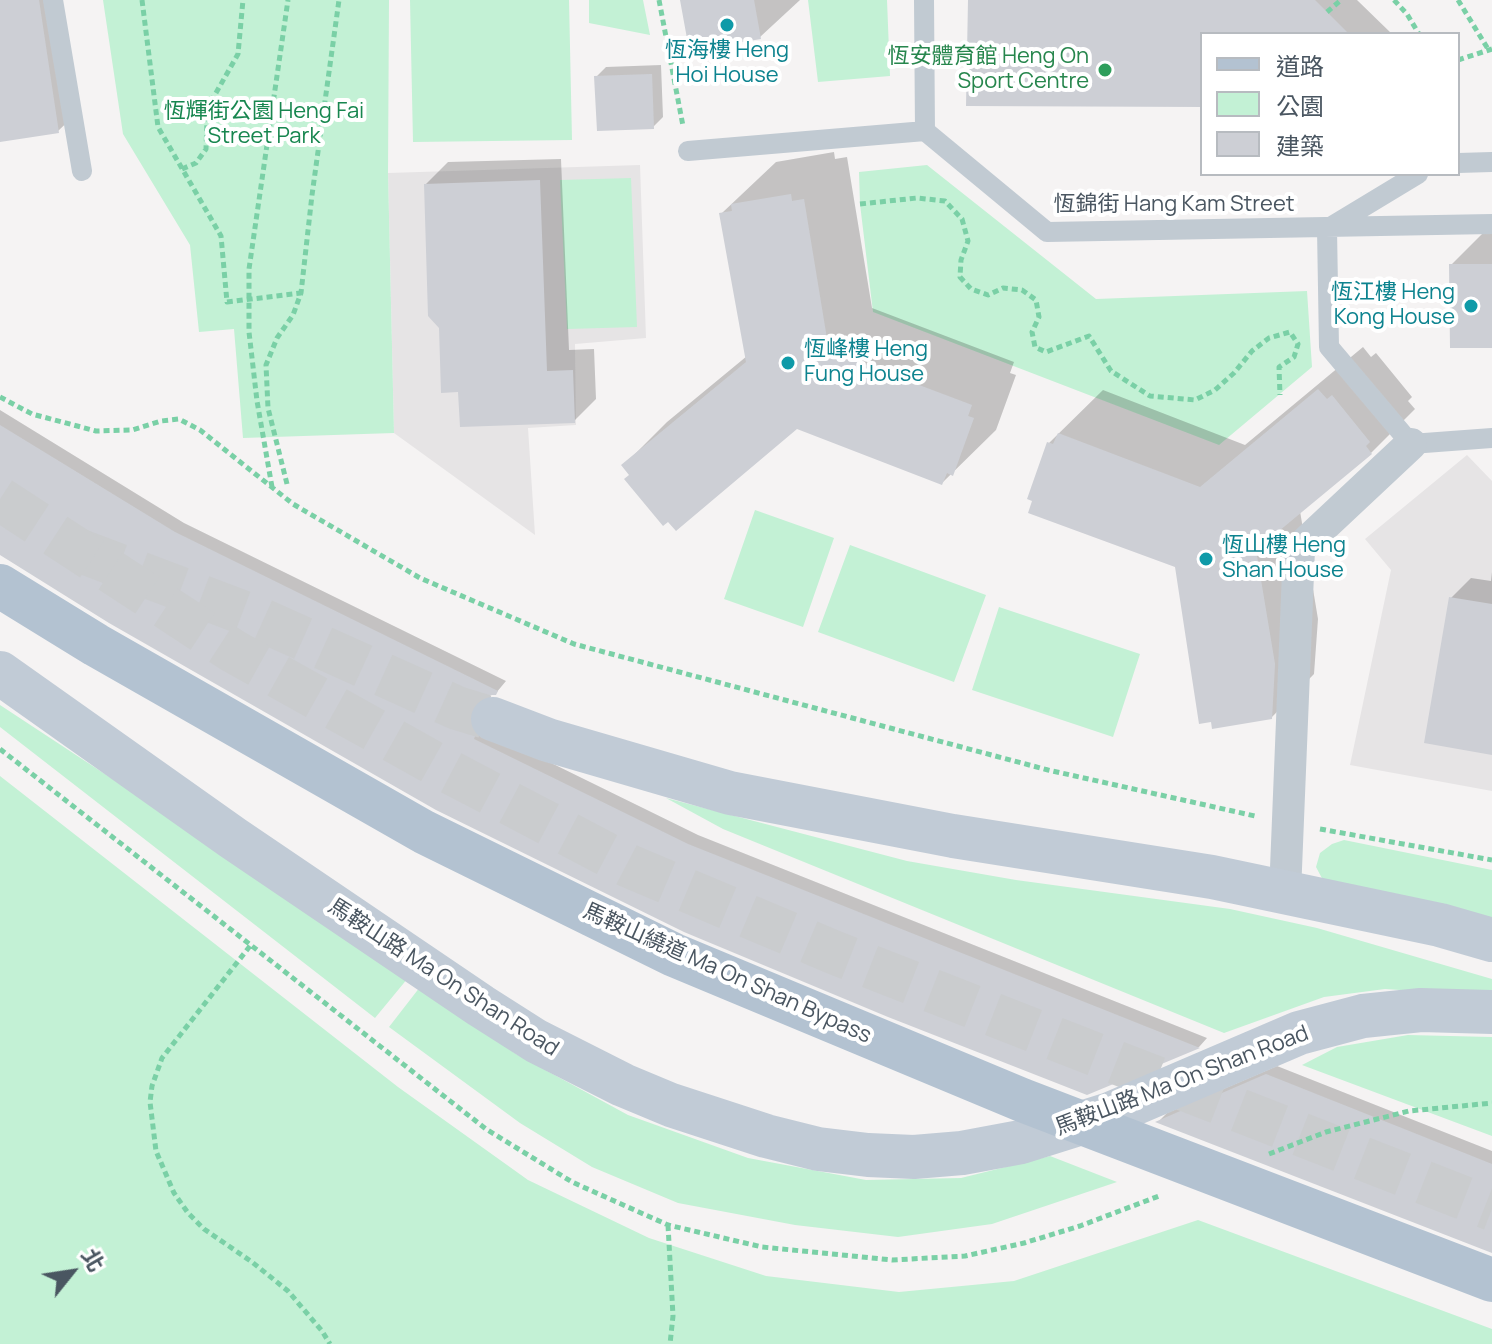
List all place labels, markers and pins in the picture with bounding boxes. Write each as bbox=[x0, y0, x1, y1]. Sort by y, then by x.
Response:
marker: 恆海樓 Heng Hoi House bbox=[718, 16, 736, 34]
place label: 恆海樓 Heng Hoi House bbox=[665, 38, 789, 90]
place label: 恆安體育館 Heng On Sport Centre bbox=[888, 44, 1089, 96]
marker: 恆安體育館 Heng On Sport Centre bbox=[1096, 61, 1114, 79]
place label: 恆江樓 Heng Kong House bbox=[1331, 280, 1455, 332]
marker: 恆江樓 Heng Kong House bbox=[1462, 297, 1480, 315]
place label: 恆峰樓 Heng Fung House bbox=[804, 337, 928, 388]
marker: 恆峰樓 Heng Fung House bbox=[779, 354, 797, 372]
place label: 恆山樓 Heng Shan House bbox=[1222, 533, 1346, 584]
marker: 恆山樓 Heng Shan House bbox=[1197, 550, 1215, 568]

